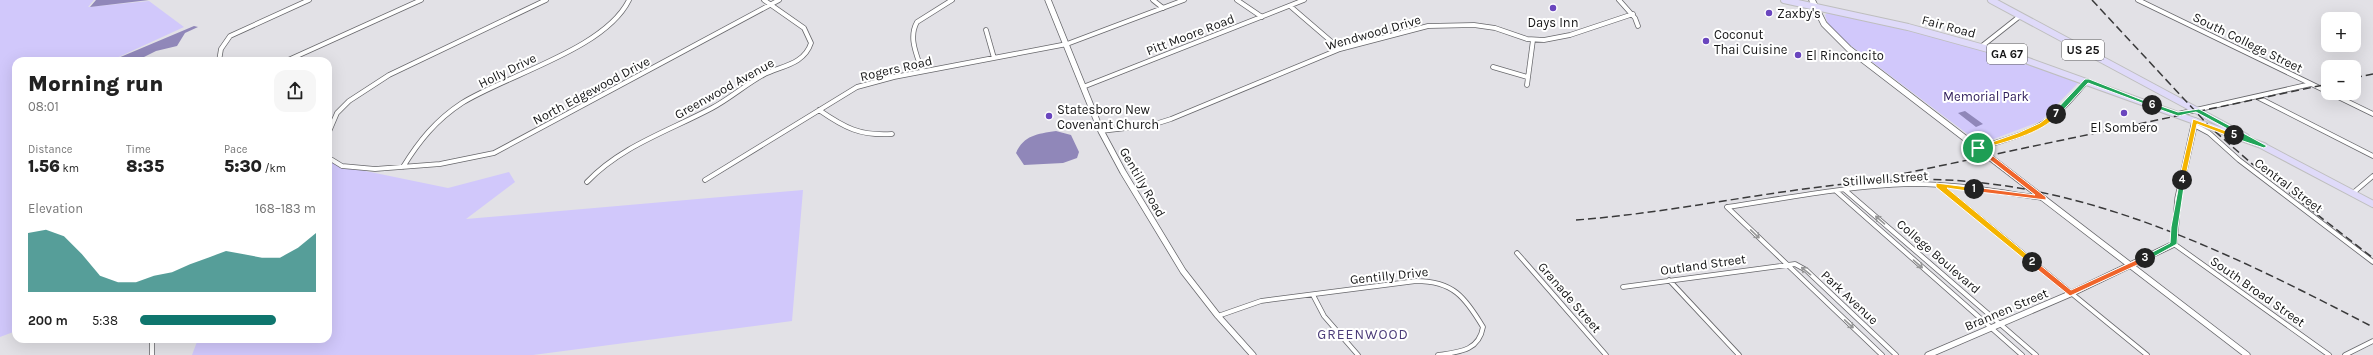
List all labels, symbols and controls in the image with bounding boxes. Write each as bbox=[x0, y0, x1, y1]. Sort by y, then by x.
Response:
marker: Days Inn bbox=[1548, 3, 1558, 13]
place label: Zaxby's bbox=[1777, 6, 1821, 21]
marker: Zaxby's bbox=[1764, 8, 1774, 18]
street label: South College Street bbox=[2190, 9, 2305, 76]
street label: Pitt Moore Road bbox=[1144, 11, 1237, 58]
street label: Wendwood Drive bbox=[1324, 12, 1423, 53]
street label: Fair Road bbox=[1920, 12, 1977, 41]
map controls bbox=[2321, 12, 2361, 100]
button: + bbox=[2321, 12, 2361, 52]
place label: Days Inn bbox=[1527, 15, 1579, 30]
place label: Coconut Thai Cuisine bbox=[1714, 27, 1788, 57]
marker: Coconut Thai Cuisine bbox=[1701, 36, 1711, 46]
road number: US 25 bbox=[2062, 40, 2104, 60]
road number: GA 67 bbox=[1987, 44, 2027, 64]
place label: El Rinconcito bbox=[1806, 48, 1884, 63]
street label: Holly Drive bbox=[476, 50, 539, 91]
marker: El Rinconcito bbox=[1793, 50, 1803, 60]
street label: North Edgewood Drive bbox=[530, 53, 653, 128]
street label: Rogers Road bbox=[859, 53, 934, 84]
street label: Greenwood Avenue bbox=[672, 55, 777, 122]
button: − bbox=[2321, 60, 2361, 100]
button: share bbox=[274, 70, 316, 112]
text: Morning run bbox=[28, 71, 163, 97]
park label: Memorial Park bbox=[1943, 89, 2029, 104]
pin: 6 bbox=[2142, 95, 2162, 115]
text: 6 bbox=[2149, 98, 2155, 111]
text: 08:01 bbox=[28, 99, 59, 114]
place label: Statesboro New Covenant Church bbox=[1057, 102, 1159, 132]
pin: 7 bbox=[2046, 104, 2066, 124]
text: 7 bbox=[2053, 107, 2059, 120]
marker: El Sombero bbox=[2119, 108, 2129, 118]
marker: Statesboro New Covenant Church bbox=[1044, 111, 1054, 121]
place label: El Sombero bbox=[2090, 120, 2158, 135]
pin: 5 bbox=[2224, 125, 2244, 145]
text: 5 bbox=[2231, 128, 2237, 141]
pin bbox=[1961, 131, 1995, 165]
icon: arrive bbox=[1967, 137, 1989, 159]
text: Distance bbox=[28, 143, 72, 156]
text: Time bbox=[126, 143, 151, 156]
text: Pace bbox=[224, 143, 247, 156]
street label: Gentilly Road bbox=[1117, 145, 1169, 220]
street label: Central Street bbox=[2252, 155, 2326, 216]
text: 1.56 bbox=[28, 156, 60, 176]
text: 8:35 bbox=[126, 156, 164, 176]
text: 5:30 bbox=[224, 156, 262, 176]
text: km bbox=[60, 162, 79, 175]
text: /km bbox=[262, 162, 286, 175]
street label: Stillwell Street bbox=[1842, 168, 1929, 189]
pin: 4 bbox=[2172, 170, 2192, 190]
text: 4 bbox=[2179, 173, 2185, 186]
pin: 1 bbox=[1964, 179, 1984, 199]
text: 1 bbox=[1972, 182, 1976, 195]
text: Elevation bbox=[28, 201, 83, 216]
text: 168–183 m bbox=[255, 201, 316, 216]
one-way arrow bbox=[1874, 215, 1885, 224]
street label: College Boulevard bbox=[1894, 216, 1983, 297]
one-way arrow bbox=[1750, 229, 1760, 239]
pin: 3 bbox=[2135, 248, 2155, 268]
street label: Outland Street bbox=[1659, 251, 1747, 278]
text: 3 bbox=[2142, 251, 2148, 264]
pin: 2 bbox=[2022, 252, 2042, 272]
street label: South Broad Street bbox=[2207, 253, 2308, 330]
text: 2 bbox=[2029, 255, 2035, 268]
street label: Granade Street bbox=[1535, 259, 1604, 336]
one-way arrow bbox=[1912, 259, 1923, 268]
street label: Gentilly Drive bbox=[1349, 264, 1429, 287]
one-way arrow bbox=[1801, 267, 1812, 275]
street label: Park Avenue bbox=[1818, 267, 1881, 328]
street label: Brannen Street bbox=[1962, 285, 2050, 334]
text: 200 m bbox=[28, 313, 68, 328]
text: 5:38 bbox=[92, 313, 118, 328]
one-way arrow bbox=[1844, 319, 1854, 329]
district label: GREENWOOD bbox=[1317, 326, 1409, 343]

